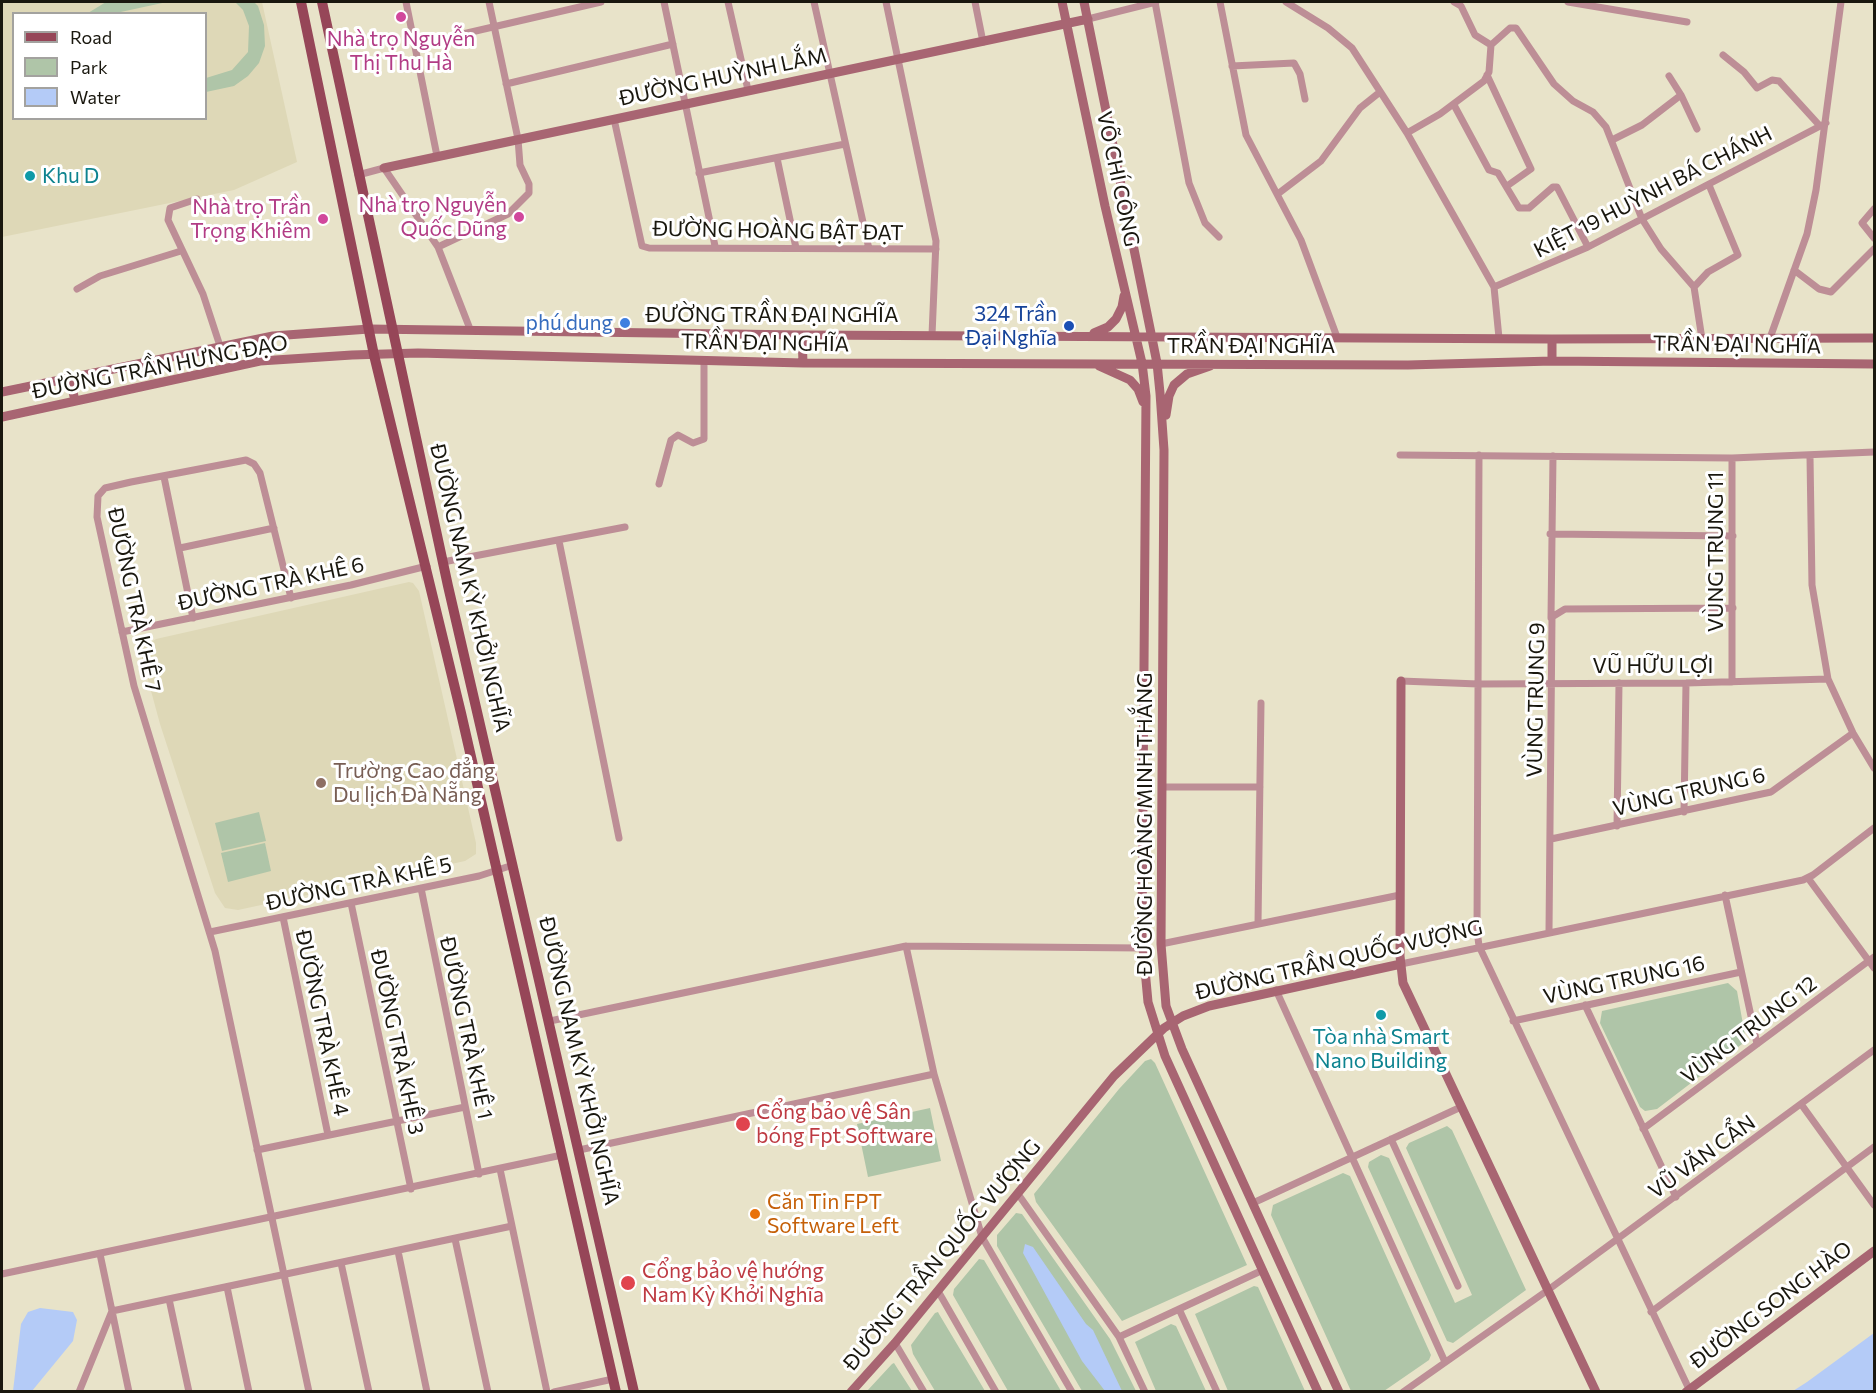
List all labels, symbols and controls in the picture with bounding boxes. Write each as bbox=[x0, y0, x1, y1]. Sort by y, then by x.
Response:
marker: Nhà trọ Nguyễn Thị Thu Hà bbox=[394, 10, 408, 24]
legend bbox=[12, 12, 207, 120]
text: Road bbox=[70, 26, 112, 48]
place label: Nhà trọ Nguyễn Thị Thu Hà bbox=[327, 26, 475, 76]
street label: ĐƯỜNG HUỲNH LẮM bbox=[617, 43, 829, 111]
text: Park bbox=[70, 56, 108, 78]
text: Water bbox=[70, 86, 121, 108]
street label: VÕ CHÍ CÔNG bbox=[1091, 109, 1145, 249]
street label: KIỆT 19 HUỲNH BÁ CHÁNH bbox=[1530, 121, 1776, 263]
place label: Khu D bbox=[42, 163, 99, 189]
marker: Khu D bbox=[23, 169, 37, 183]
place label: Nhà trọ Nguyễn Quốc Dũng bbox=[358, 192, 507, 242]
place label: Nhà trọ Trần Trọng Khiêm bbox=[190, 194, 311, 244]
marker: Nhà trọ Nguyễn Quốc Dũng bbox=[512, 210, 526, 224]
marker: Nhà trọ Trần Trọng Khiêm bbox=[316, 212, 330, 226]
street label: ĐƯỜNG HOÀNG BẬT ĐẠT bbox=[652, 216, 904, 246]
place label: 324 Trần Đại Nghĩa bbox=[966, 301, 1057, 351]
street label: ĐƯỜNG TRẦN ĐẠI NGHĨA bbox=[646, 302, 898, 328]
place label: phú dung bbox=[526, 310, 613, 336]
marker: phú dung bbox=[618, 316, 632, 330]
marker: 324 Trần Đại Nghĩa bbox=[1062, 319, 1076, 333]
street label: TRẦN ĐẠI NGHĨA bbox=[681, 329, 849, 357]
street label: ĐƯỜNG TRẦN HƯNG ĐẠO bbox=[30, 330, 290, 404]
street label: TRẦN ĐẠI NGHĨA bbox=[1653, 331, 1821, 359]
street label: TRẦN ĐẠI NGHĨA bbox=[1167, 333, 1335, 359]
street label: ĐƯỜNG NAM KỲ KHỞI NGHĨA bbox=[425, 441, 515, 735]
street label: VÙNG TRUNG 11 bbox=[1703, 472, 1729, 632]
street label: ĐƯỜNG TRÀ KHÊ 7 bbox=[102, 506, 166, 694]
street label: ĐƯỜNG TRÀ KHÊ 6 bbox=[176, 552, 366, 616]
street label: VÙNG TRUNG 9 bbox=[1522, 622, 1550, 778]
street label: VŨ HỮU LỢI bbox=[1593, 653, 1713, 679]
street label: ĐƯỜNG HOÀNG MINH THẮNG bbox=[1132, 673, 1158, 975]
place label: Trường Cao đẳng Du lịch Đà Nẵng bbox=[333, 758, 495, 808]
street label: VÙNG TRUNG 6 bbox=[1610, 762, 1768, 822]
marker: Trường Cao đẳng Du lịch Đà Nẵng bbox=[314, 776, 328, 790]
street label: ĐƯỜNG TRÀ KHÊ 5 bbox=[264, 852, 454, 916]
street label: ĐƯỜNG NAM KỲ KHỞI NGHĨA bbox=[534, 914, 624, 1208]
street label: ĐƯỜNG TRẦN QUỐC VƯỢNG bbox=[1193, 915, 1485, 1005]
street label: ĐƯỜNG TRÀ KHÊ 4 bbox=[290, 928, 354, 1118]
street label: ĐƯỜNG TRÀ KHÊ 1 bbox=[434, 935, 498, 1121]
street label: ĐƯỜNG TRÀ KHÊ 3 bbox=[365, 947, 429, 1137]
street label: VÙNG TRUNG 16 bbox=[1541, 951, 1707, 1009]
street label: VÙNG TRUNG 12 bbox=[1676, 971, 1822, 1089]
marker: Tòa nhà Smart Nano Building bbox=[1374, 1008, 1388, 1022]
place label: Tòa nhà Smart Nano Building bbox=[1313, 1024, 1449, 1074]
place label: Cổng bảo vệ Sân bóng Fpt Software bbox=[756, 1099, 933, 1149]
street label: VŨ VĂN CẨN bbox=[1644, 1110, 1760, 1204]
marker: Cổng bảo vệ Sân bóng Fpt Software bbox=[734, 1115, 752, 1133]
street label: ĐƯỜNG TRẦN QUỐC VƯỢNG bbox=[838, 1134, 1046, 1376]
place label: Căn Tin FPT Software Left bbox=[767, 1189, 899, 1239]
marker: Căn Tin FPT Software Left bbox=[748, 1207, 762, 1221]
street label: ĐƯỜNG SONG HÀO bbox=[1685, 1236, 1857, 1374]
place label: Cổng bảo vệ hướng Nam Kỳ Khởi Nghĩa bbox=[642, 1258, 824, 1308]
marker: Cổng bảo vệ hướng Nam Kỳ Khởi Nghĩa bbox=[619, 1274, 637, 1292]

